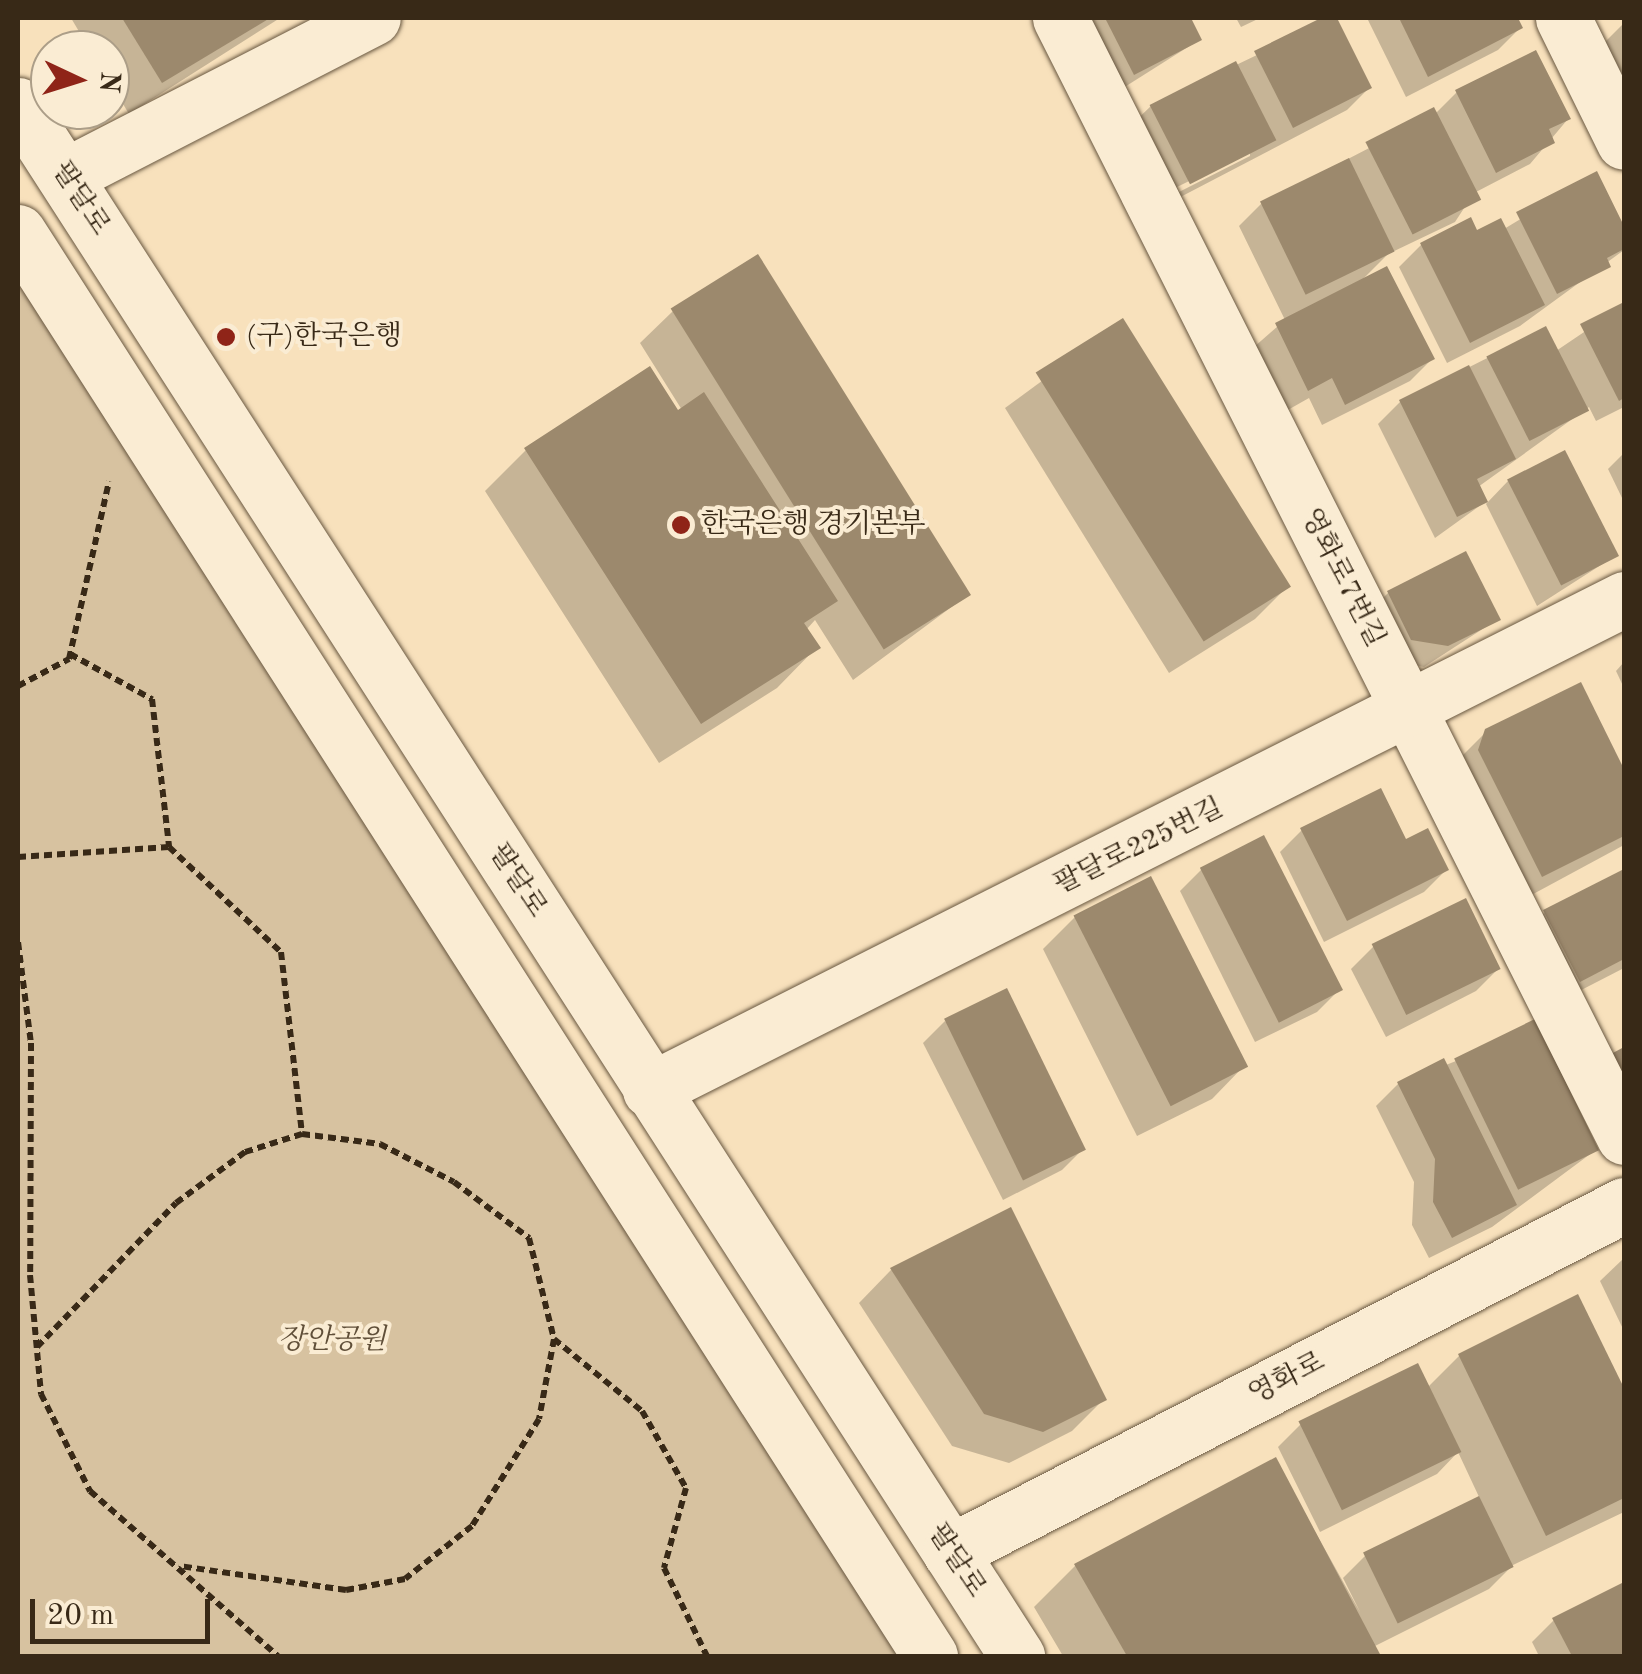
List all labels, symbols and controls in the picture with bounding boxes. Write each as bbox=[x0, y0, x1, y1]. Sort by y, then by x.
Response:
north arrow bbox=[30, 30, 130, 130]
text: N bbox=[93, 70, 123, 94]
street label: 팔달로 bbox=[44, 156, 116, 242]
place label: (구)한국은행 bbox=[246, 320, 402, 354]
marker: (구)한국은행 bbox=[215, 326, 237, 348]
street label: 영화로7번길 bbox=[1293, 503, 1391, 653]
place label: 한국은행 경기본부 bbox=[701, 508, 925, 542]
marker: 한국은행 경기본부 bbox=[670, 514, 692, 536]
street label: 팔달로225번길 bbox=[1049, 792, 1229, 902]
street label: 팔달로 bbox=[481, 838, 553, 924]
park label: 장안공원 bbox=[278, 1324, 386, 1358]
street label: 영화로 bbox=[1243, 1346, 1331, 1412]
street label: 팔달로 bbox=[920, 1518, 992, 1604]
scale bar bbox=[35, 1579, 215, 1641]
text: 20 m bbox=[47, 1601, 114, 1631]

